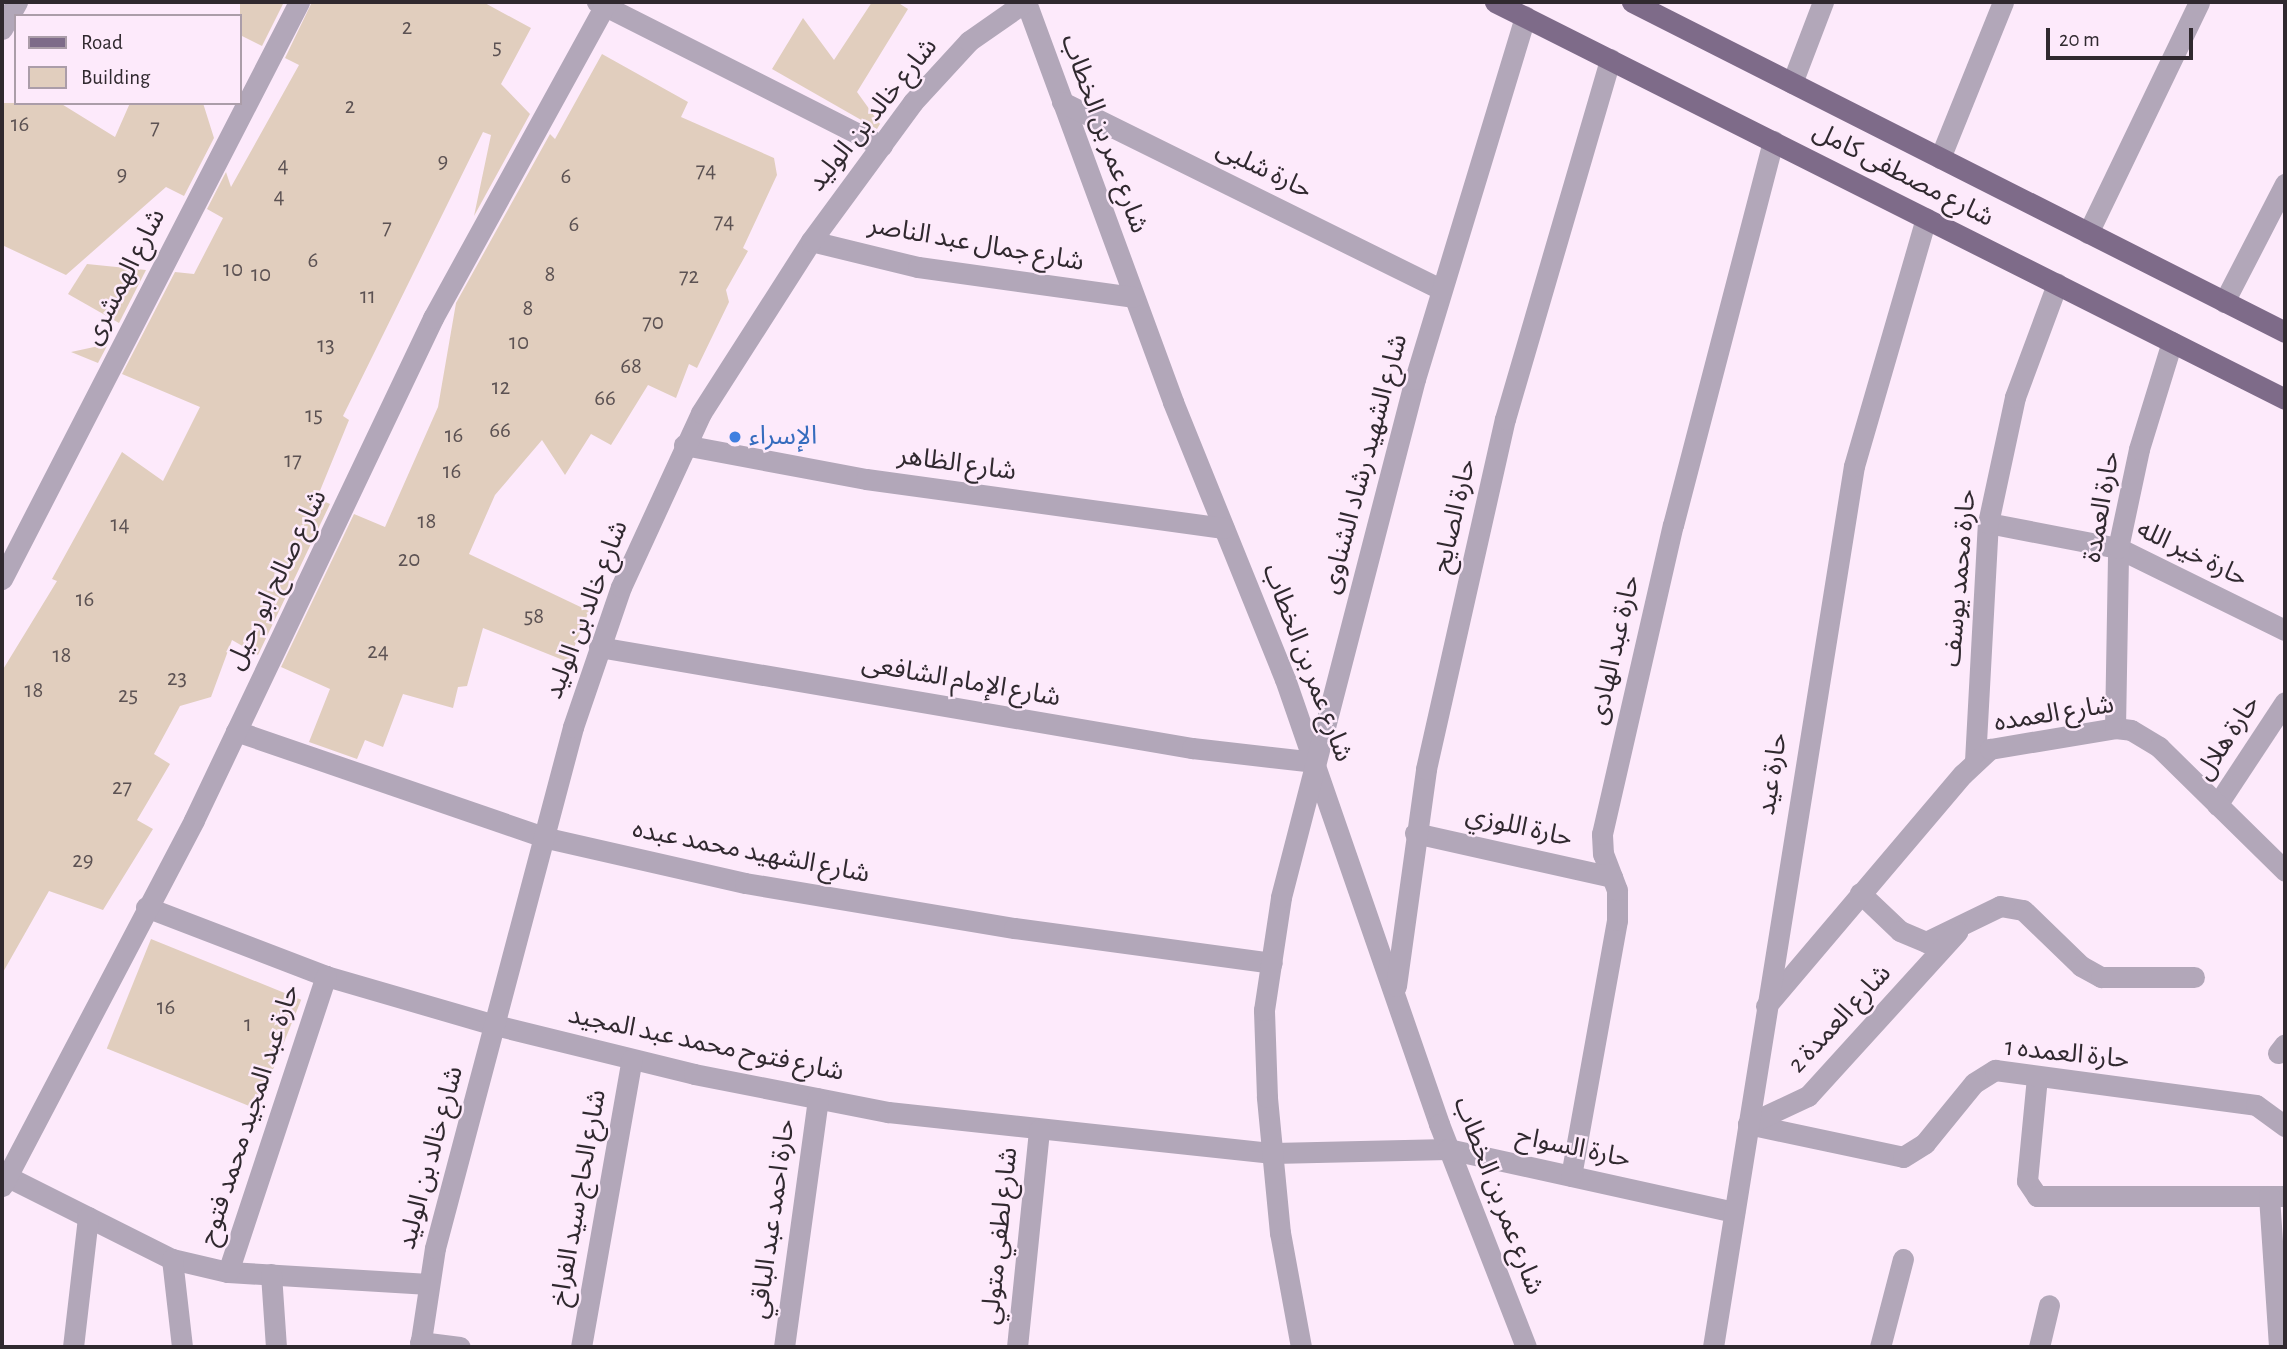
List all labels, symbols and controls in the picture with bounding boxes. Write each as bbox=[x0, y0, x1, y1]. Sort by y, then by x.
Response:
legend bbox=[14, 14, 242, 105]
house number: 2 bbox=[402, 14, 412, 42]
scale bar bbox=[2049, 14, 2196, 58]
text: 20 m bbox=[2059, 29, 2100, 50]
street label: شارع عمر بن الخطاب bbox=[1054, 30, 1154, 238]
text: Road bbox=[81, 32, 123, 53]
street label: شارع خالد بن الوليد bbox=[802, 32, 944, 198]
house number: 5 bbox=[492, 34, 502, 62]
text: Building bbox=[81, 67, 150, 88]
house number: 2 bbox=[345, 93, 355, 121]
house number: 16 bbox=[11, 111, 29, 139]
house number: 7 bbox=[150, 114, 160, 142]
street label: شارع مصطفى كامل bbox=[1807, 116, 1999, 234]
street label: حارة شلبى bbox=[1211, 134, 1317, 206]
house number: 9 bbox=[438, 148, 448, 176]
house number: 4 bbox=[277, 152, 289, 180]
house number: 74 bbox=[696, 157, 716, 185]
house number: 9 bbox=[117, 161, 127, 189]
house number: 6 bbox=[561, 163, 571, 191]
house number: 4 bbox=[273, 183, 285, 211]
street label: شارع الهمشرى bbox=[77, 204, 173, 350]
house number: 74 bbox=[714, 208, 734, 236]
street label: شارع جمال عبد الناصر bbox=[866, 210, 1086, 278]
house number: 6 bbox=[569, 211, 579, 239]
house number: 7 bbox=[382, 214, 392, 242]
house number: 6 bbox=[308, 247, 318, 275]
house number: 10 bbox=[223, 256, 243, 284]
house number: 10 bbox=[251, 261, 271, 289]
house number: 8 bbox=[545, 261, 555, 289]
house number: 72 bbox=[679, 263, 699, 291]
house number: 11 bbox=[360, 283, 376, 311]
house number: 8 bbox=[523, 295, 533, 323]
house number: 70 bbox=[642, 309, 664, 337]
house number: 10 bbox=[509, 329, 529, 357]
street label: شارع الشهيد رشاد الشناوى bbox=[1315, 331, 1415, 597]
house number: 13 bbox=[317, 332, 335, 360]
house number: 68 bbox=[620, 353, 642, 381]
house number: 12 bbox=[492, 374, 510, 402]
house number: 66 bbox=[594, 385, 616, 413]
house number: 15 bbox=[305, 402, 323, 430]
house number: 66 bbox=[489, 417, 511, 445]
place label: الإسراء bbox=[749, 421, 817, 453]
house number: 16 bbox=[445, 422, 463, 450]
marker: الإسراء bbox=[727, 429, 743, 445]
street label: شارع الظاهر bbox=[896, 440, 1018, 488]
house number: 17 bbox=[284, 447, 302, 475]
street label: حارة العمدة bbox=[2077, 449, 2127, 565]
street label: حارة الصايح bbox=[1427, 456, 1483, 576]
house number: 16 bbox=[443, 458, 461, 486]
street label: شارع صالح ابو رحيل bbox=[220, 485, 334, 675]
street label: حارة محمد يوسف bbox=[1937, 488, 1983, 668]
house number: 18 bbox=[418, 508, 436, 536]
house number: 14 bbox=[111, 511, 129, 539]
street label: حارة خير الله bbox=[2132, 514, 2252, 594]
street label: شارع خالد بن الوليد bbox=[539, 516, 635, 704]
house number: 20 bbox=[398, 546, 420, 574]
street label: شارع عمر بن الخطاب bbox=[1255, 560, 1359, 766]
street label: حارة عبد الهادى bbox=[1583, 572, 1647, 728]
house number: 16 bbox=[76, 586, 94, 614]
house number: 58 bbox=[524, 603, 544, 631]
house number: 24 bbox=[367, 638, 389, 666]
house number: 18 bbox=[53, 642, 71, 670]
street label: شارع الإمام الشافعى bbox=[859, 648, 1063, 714]
house number: 23 bbox=[167, 665, 187, 693]
house number: 18 bbox=[25, 677, 43, 705]
house number: 25 bbox=[118, 682, 138, 710]
street label: شارع العمده bbox=[1992, 689, 2116, 739]
street label: حارة هلال bbox=[2189, 690, 2267, 786]
street label: حارة عيد bbox=[1751, 731, 1795, 817]
house number: 27 bbox=[112, 774, 132, 802]
street label: حارة اللوزي bbox=[1463, 800, 1575, 854]
street label: شارع الشهيد محمد عبده bbox=[630, 814, 872, 890]
house number: 29 bbox=[72, 847, 94, 875]
street label: شارع العمدة 2 bbox=[1782, 958, 1898, 1080]
street label: حارة عبد المجيد محمد فتوح bbox=[193, 981, 307, 1249]
house number: 16 bbox=[157, 994, 175, 1022]
street label: شارع فتوح محمد عبد المجيد bbox=[565, 1000, 847, 1088]
house number: 1 bbox=[244, 1011, 252, 1039]
street label: حارة العمده 1 bbox=[2003, 1032, 2131, 1076]
street label: شارع خالد بن الوليد bbox=[392, 1063, 470, 1253]
street label: شارع الحاج سيد الفراخ bbox=[545, 1087, 613, 1309]
street label: شارع عمر بن الخطاب bbox=[1446, 1093, 1550, 1299]
street label: حارة احمد عبد الباقي bbox=[744, 1117, 802, 1321]
street label: حارة السواح bbox=[1513, 1121, 1633, 1175]
street label: شارع لطفي متولي bbox=[975, 1146, 1025, 1326]

